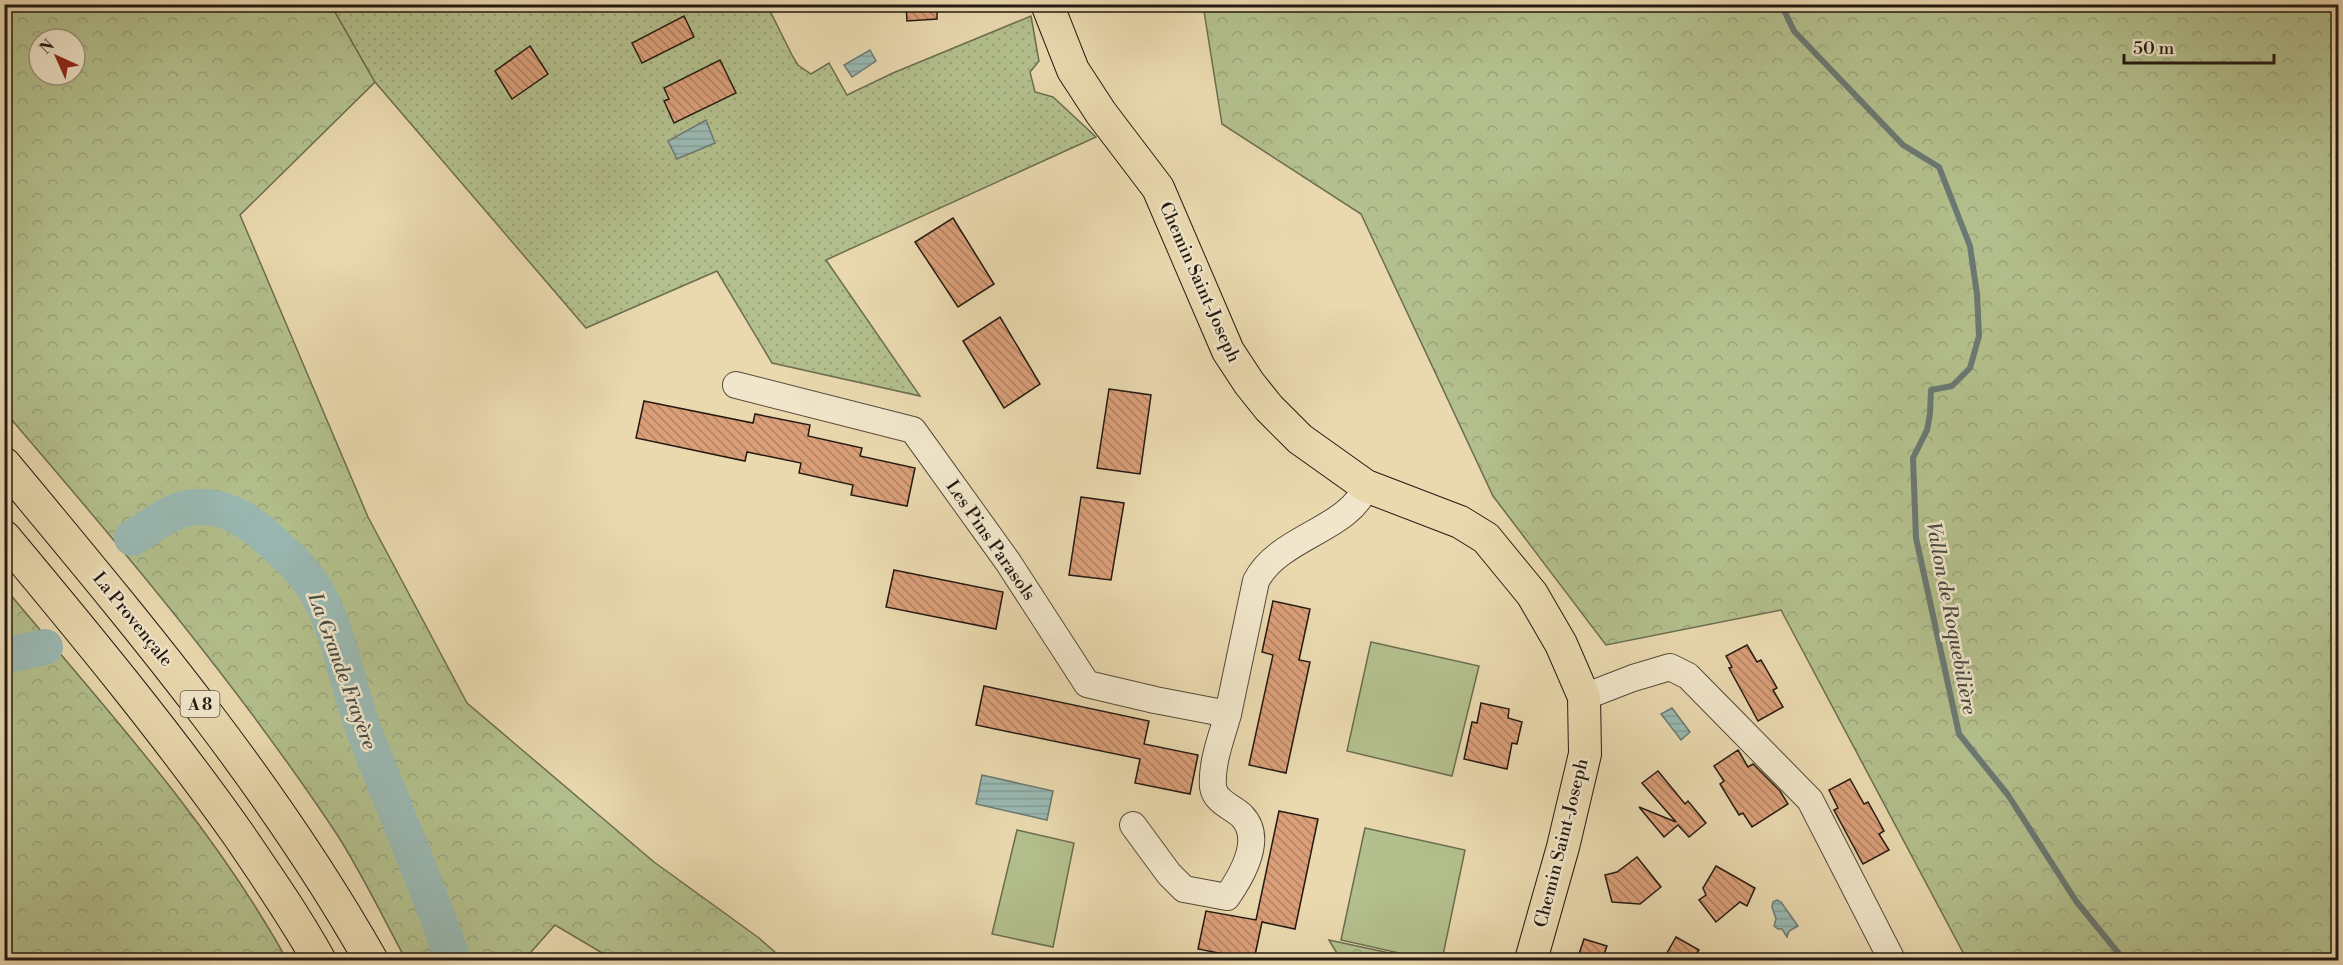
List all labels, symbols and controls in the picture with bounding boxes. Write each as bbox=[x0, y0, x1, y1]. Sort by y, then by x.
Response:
north arrow bbox=[27, 27, 87, 87]
scale bar bbox=[2124, 27, 2274, 65]
text: N bbox=[36, 35, 59, 59]
text: 50 m bbox=[2133, 37, 2175, 60]
street label: Chemin Saint-Joseph bbox=[1154, 198, 1245, 366]
street label: Les Pins Parasols bbox=[941, 476, 1041, 605]
water label: Vallon de Roquebilière bbox=[1920, 520, 1982, 718]
street label: La Provençale bbox=[87, 567, 178, 671]
water label: La Grande Frayère bbox=[301, 589, 382, 754]
road number: A 8 bbox=[180, 691, 220, 717]
street label: Chemin Saint-Joseph bbox=[1529, 756, 1594, 930]

